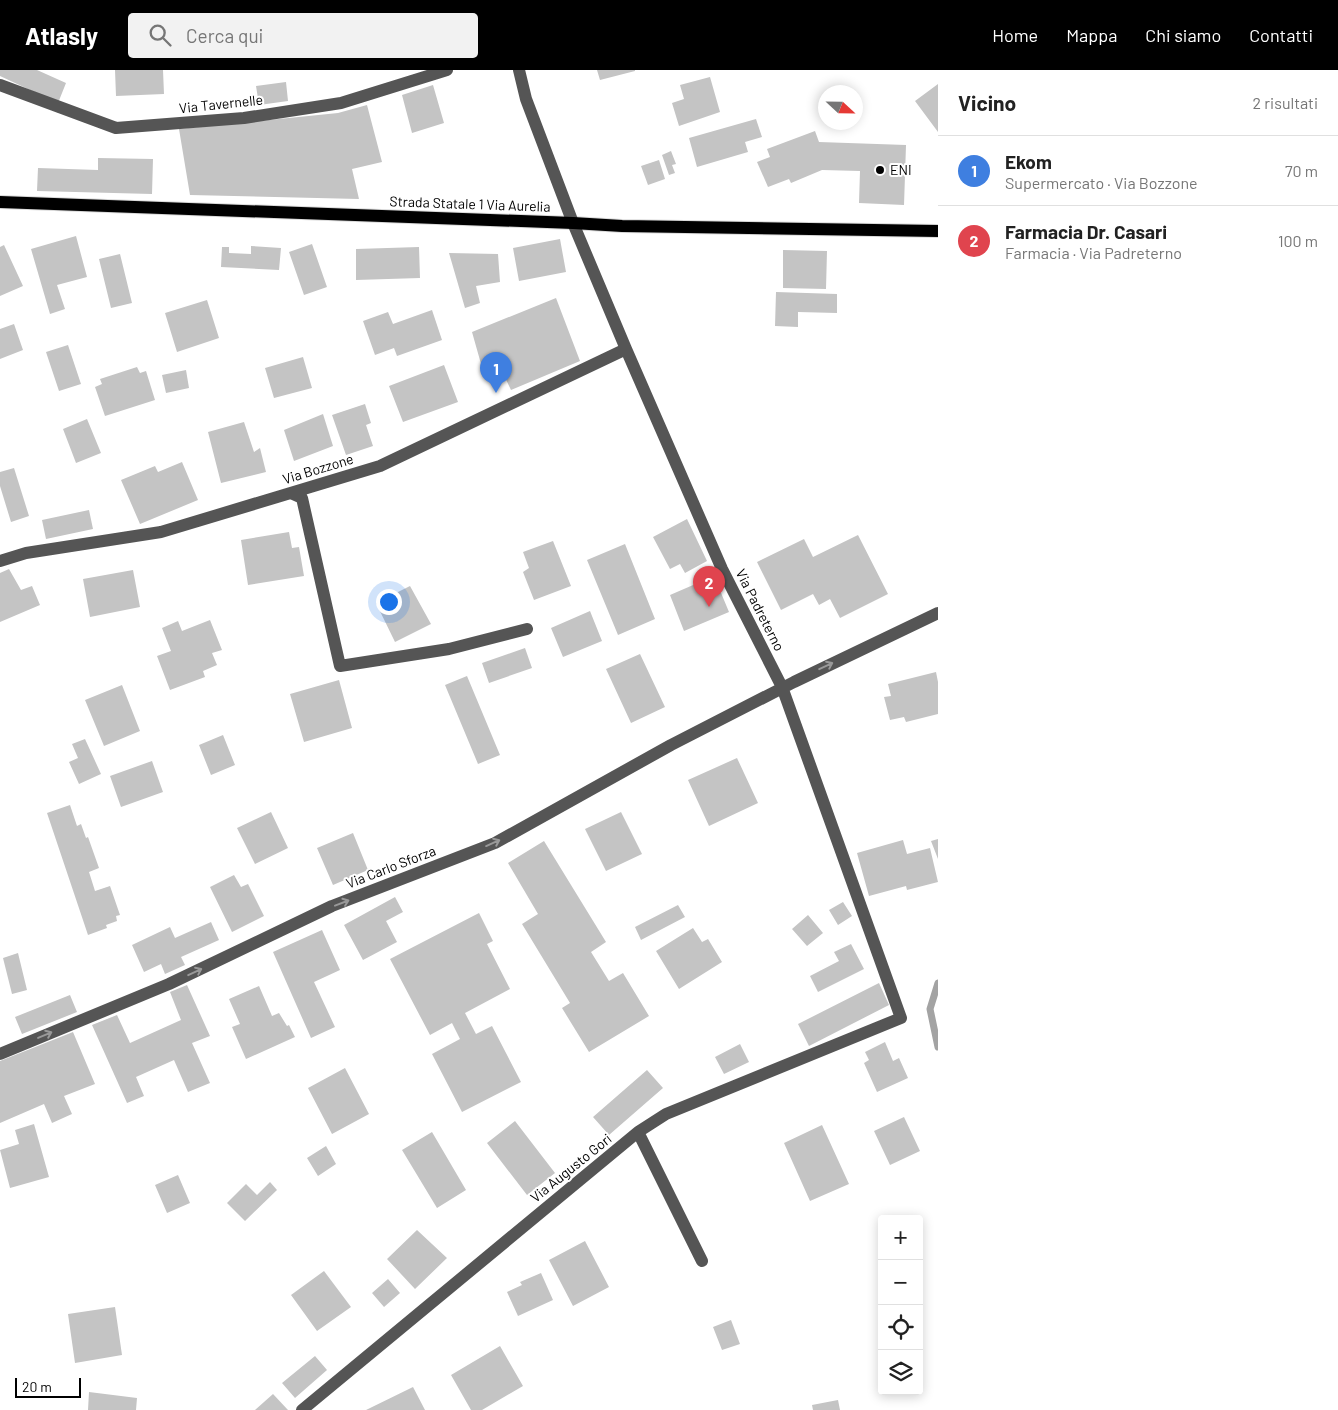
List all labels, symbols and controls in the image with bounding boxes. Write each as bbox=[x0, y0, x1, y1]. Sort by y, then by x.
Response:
search box bbox=[128, 13, 478, 58]
text: Atlasly bbox=[25, 21, 98, 50]
icon: search bbox=[146, 21, 174, 49]
text: Cerca qui bbox=[186, 24, 263, 47]
text: Home bbox=[992, 24, 1038, 46]
text: Mappa bbox=[1066, 24, 1117, 46]
text: Chi siamo bbox=[1145, 24, 1221, 46]
text: Contatti bbox=[1249, 24, 1313, 46]
north arrow bbox=[818, 85, 863, 130]
text: Vicino bbox=[958, 90, 1016, 115]
street label: Via Tavernelle bbox=[178, 91, 264, 116]
text: 2 risultati bbox=[1253, 93, 1318, 112]
text: Ekom bbox=[1005, 150, 1052, 173]
place label: ENI bbox=[890, 161, 912, 178]
text: 1 bbox=[971, 161, 977, 180]
text: 70 m bbox=[1285, 161, 1318, 180]
marker: ENI bbox=[874, 164, 886, 176]
text: Supermercato · Via Bozzone bbox=[1005, 173, 1198, 192]
street label: Strada Statale 1 Via Aurelia bbox=[389, 192, 551, 215]
text: Farmacia Dr. Casari bbox=[1005, 220, 1167, 243]
text: 2 bbox=[970, 231, 978, 250]
text: 100 m bbox=[1278, 231, 1318, 250]
text: Farmacia · Via Padreterno bbox=[1005, 243, 1182, 262]
pin: 1 bbox=[480, 352, 512, 393]
street label: Via Bozzone bbox=[280, 450, 355, 487]
pin: 2 bbox=[693, 566, 725, 607]
street label: Via Padreterno bbox=[733, 566, 788, 654]
your location bbox=[376, 589, 402, 615]
one-way arrow bbox=[818, 661, 833, 671]
one-way arrow bbox=[485, 838, 500, 848]
street label: Via Carlo Sforza bbox=[344, 842, 438, 891]
one-way arrow bbox=[334, 897, 349, 906]
one-way arrow bbox=[187, 967, 202, 976]
one-way arrow bbox=[37, 1030, 52, 1040]
street label: Via Augusto Gori bbox=[527, 1130, 615, 1206]
map controls bbox=[878, 1215, 923, 1395]
button: + bbox=[878, 1215, 923, 1260]
button: − bbox=[878, 1260, 923, 1305]
button: locate bbox=[878, 1305, 923, 1350]
button: layers bbox=[878, 1350, 923, 1395]
scale bar bbox=[15, 1375, 81, 1398]
text: 20 m bbox=[22, 1378, 52, 1395]

